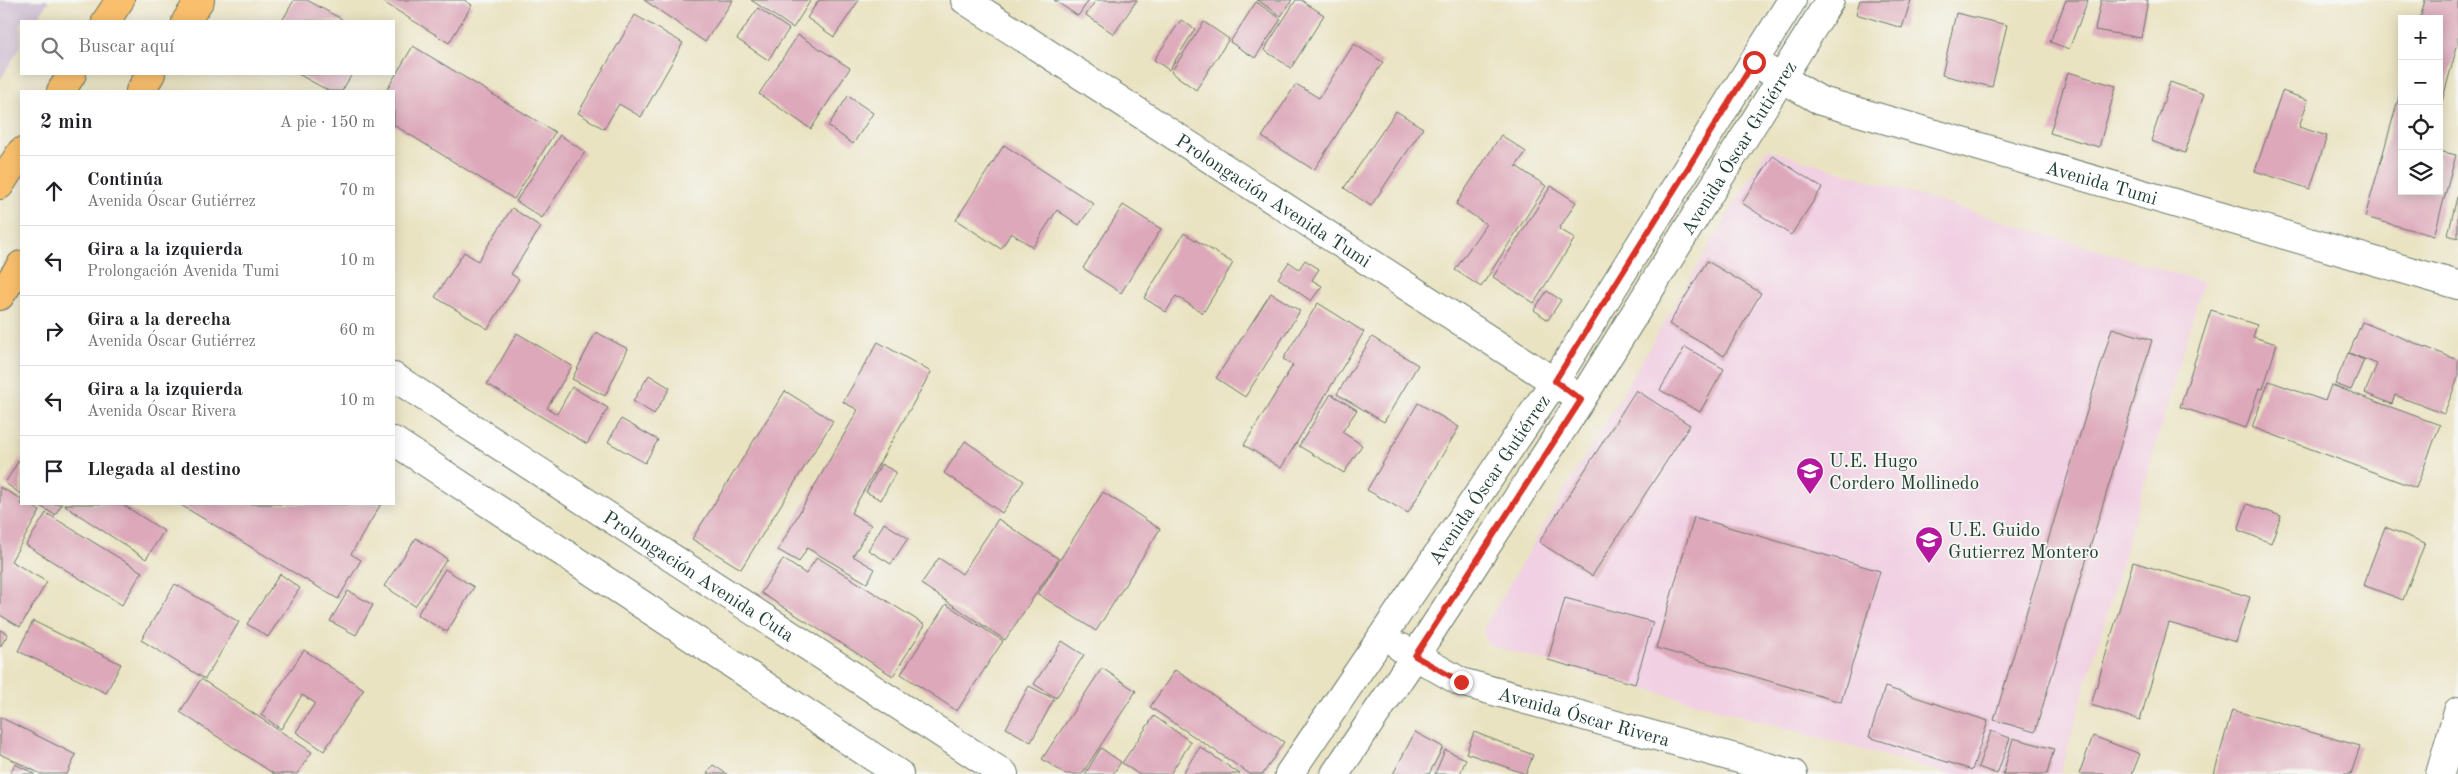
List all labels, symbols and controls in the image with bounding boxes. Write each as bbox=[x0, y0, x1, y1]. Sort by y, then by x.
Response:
map controls bbox=[2398, 15, 2443, 195]
button: + bbox=[2398, 15, 2443, 60]
search box bbox=[20, 20, 395, 75]
icon: search bbox=[38, 34, 66, 62]
text: Buscar aquí bbox=[78, 38, 174, 57]
route start bbox=[1743, 51, 1766, 74]
street label: Avenida Óscar Gutiérrez bbox=[1679, 59, 1801, 239]
button: − bbox=[2398, 60, 2443, 105]
button: locate bbox=[2398, 105, 2443, 150]
text: 2 min bbox=[40, 112, 93, 133]
text: A pie · 150 m bbox=[280, 115, 375, 131]
street label: Prolongación Avenida Tumi bbox=[1171, 132, 1373, 272]
button: layers bbox=[2398, 150, 2443, 195]
street label: Avenida Tumi bbox=[2043, 159, 2159, 210]
text: Continúa bbox=[87, 171, 163, 190]
icon: ahead bbox=[40, 177, 68, 205]
text: 70 m bbox=[339, 183, 375, 199]
text: Avenida Óscar Gutiérrez bbox=[87, 194, 256, 210]
text: Gira a la izquierda bbox=[87, 241, 243, 260]
icon: left bbox=[40, 247, 68, 275]
text: 10 m bbox=[339, 253, 375, 269]
text: Prolongación Avenida Tumi bbox=[87, 264, 279, 280]
text: Gira a la derecha bbox=[87, 311, 231, 330]
icon: right bbox=[40, 317, 68, 345]
text: 60 m bbox=[339, 323, 375, 339]
text: Avenida Óscar Gutiérrez bbox=[87, 334, 256, 350]
text: Gira a la izquierda bbox=[87, 381, 243, 400]
icon: left bbox=[40, 387, 68, 415]
street label: Avenida Óscar Gutiérrez bbox=[1426, 392, 1555, 569]
text: 10 m bbox=[339, 393, 375, 409]
text: Avenida Óscar Rivera bbox=[87, 404, 236, 420]
place label: U.E. Hugo Cordero Mollinedo bbox=[1829, 453, 1979, 494]
school or university icon: U.E. Hugo Cordero Mollinedo bbox=[1795, 456, 1825, 495]
icon: arrive bbox=[40, 457, 68, 485]
text: Llegada al destino bbox=[87, 461, 241, 480]
street label: Prolongación Avenida Cuta bbox=[599, 509, 797, 647]
place label: U.E. Guido Gutierrez Montero bbox=[1948, 522, 2099, 563]
school or university icon: U.E. Guido Gutierrez Montero bbox=[1914, 525, 1944, 564]
route end bbox=[1450, 671, 1473, 694]
street label: Avenida Óscar Rivera bbox=[1495, 686, 1672, 752]

